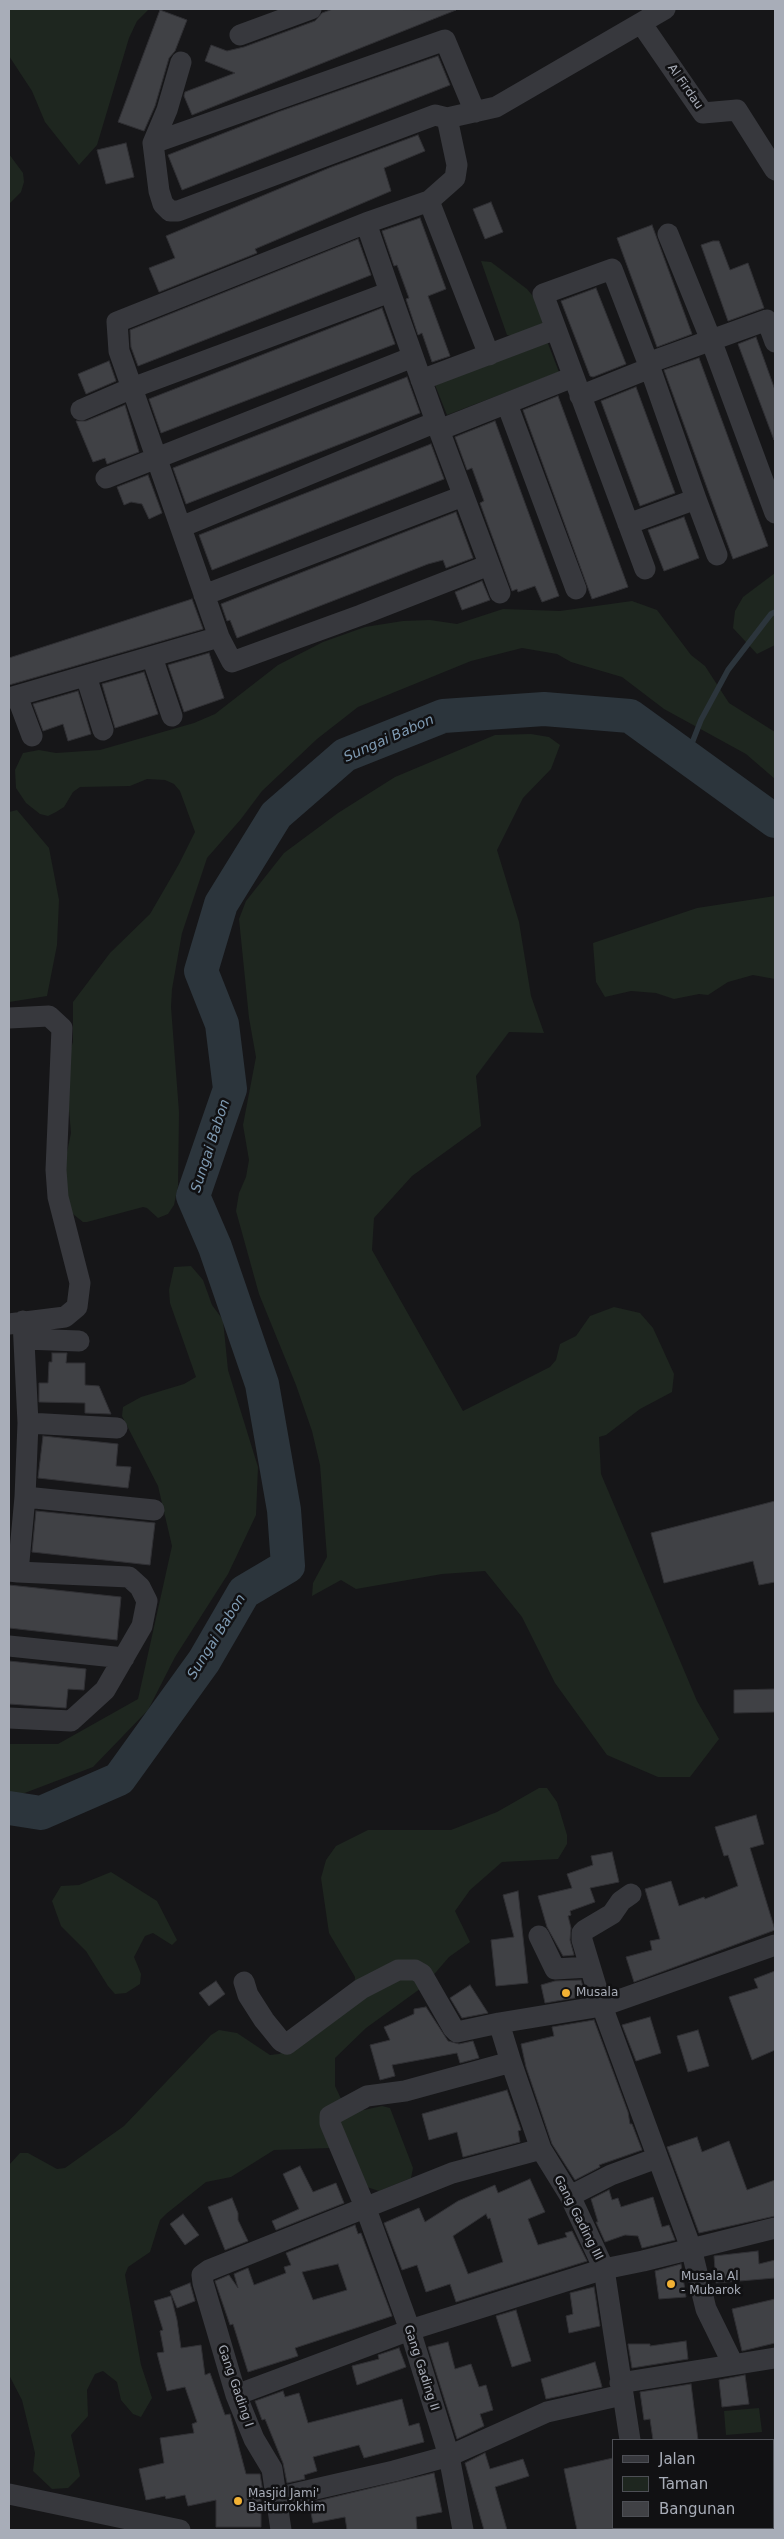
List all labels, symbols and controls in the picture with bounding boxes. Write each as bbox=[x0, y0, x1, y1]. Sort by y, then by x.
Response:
street label: Al Firdau bbox=[664, 62, 706, 112]
water label: Sungai Babon bbox=[341, 712, 437, 766]
water label: Sungai Babon bbox=[188, 1097, 234, 1195]
water label: Sungai Babon bbox=[184, 1591, 250, 1683]
place label: Musala bbox=[576, 1986, 618, 2000]
marker: Musala bbox=[560, 1987, 572, 1999]
street label: Gang Gading III bbox=[550, 2173, 606, 2263]
place label: Musala Al - Mubarok bbox=[681, 2270, 741, 2298]
marker: Musala Al - Mubarok bbox=[665, 2278, 677, 2290]
street label: Gang Gading II bbox=[400, 2323, 442, 2413]
street label: Gang Gading I bbox=[214, 2343, 256, 2429]
legend bbox=[612, 2439, 774, 2529]
text: Jalan bbox=[659, 2450, 695, 2468]
text: Taman bbox=[659, 2475, 708, 2493]
place label: Masjid Jami' Baiturrokhim bbox=[248, 2487, 326, 2515]
marker: Masjid Jami' Baiturrokhim bbox=[232, 2495, 244, 2507]
text: Bangunan bbox=[659, 2500, 735, 2518]

